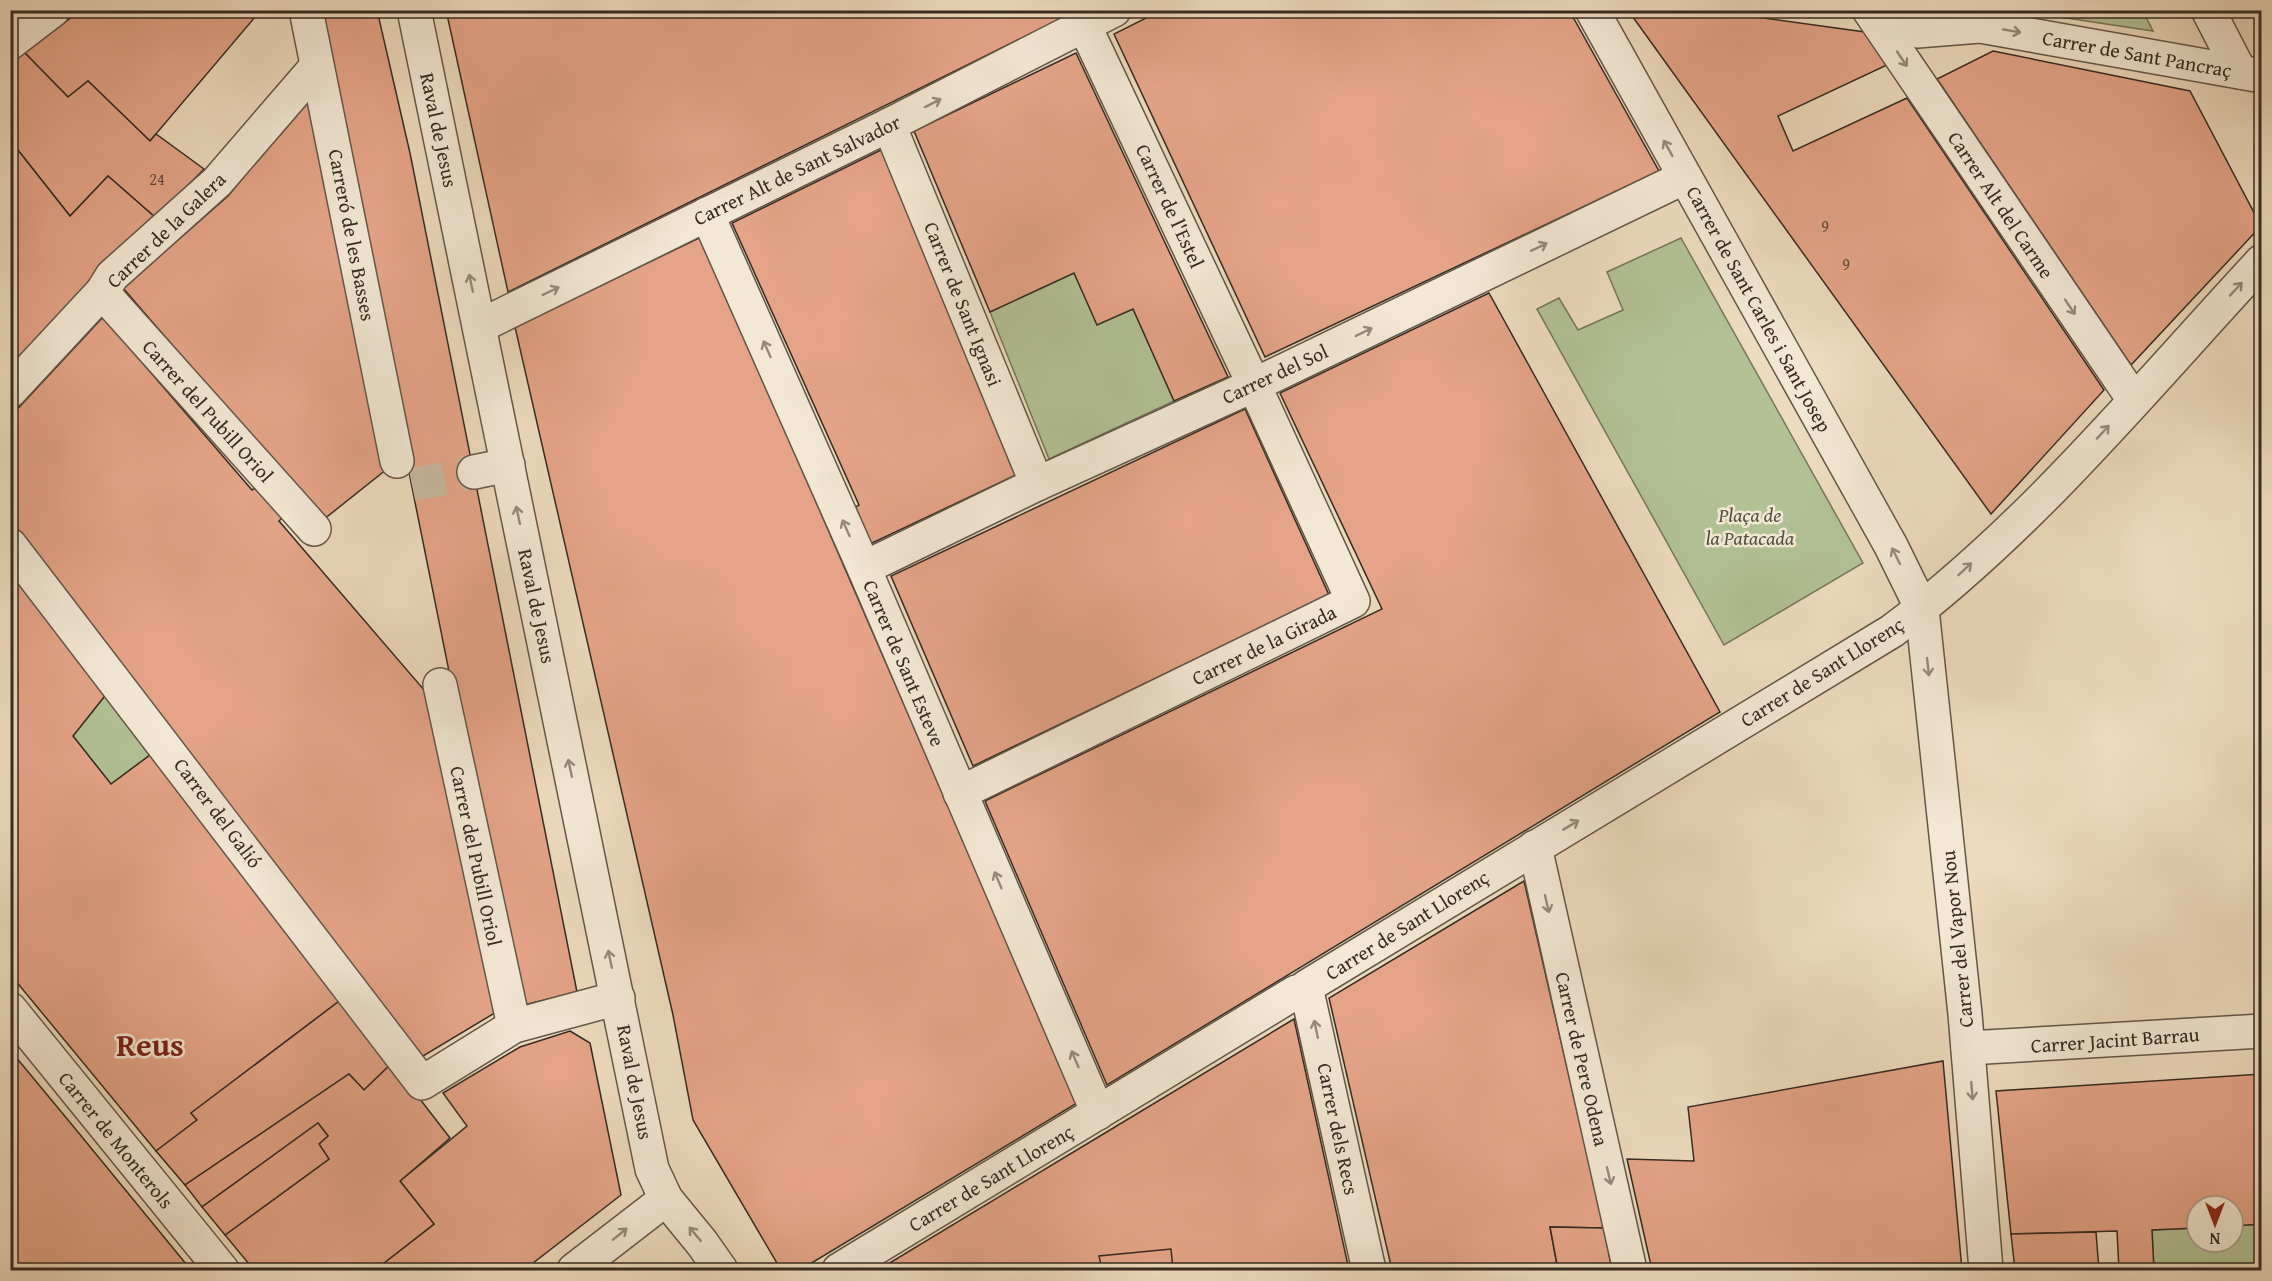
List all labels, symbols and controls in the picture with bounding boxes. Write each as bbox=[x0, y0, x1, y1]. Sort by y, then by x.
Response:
street label: Carrer de Sant Pancraç bbox=[2040, 23, 2234, 84]
one-way arrow bbox=[2002, 26, 2021, 37]
one-way arrow bbox=[1896, 50, 1908, 67]
street label: Raval de Jesus bbox=[413, 70, 466, 190]
one-way arrow bbox=[924, 97, 942, 108]
street label: Carrer Alt de Sant Salvador bbox=[688, 107, 905, 232]
street label: Carrer Alt del Carme bbox=[1941, 125, 2062, 284]
street label: Carrer de l'Estel bbox=[1129, 139, 1212, 273]
one-way arrow bbox=[1662, 139, 1673, 157]
street label: Carreró de les Basses bbox=[322, 146, 383, 323]
street label: Carrer de la Galera bbox=[99, 165, 232, 294]
house number: 24 bbox=[149, 167, 165, 191]
street label: Carrer de Sant Carles i Sant Josep bbox=[1680, 180, 1839, 437]
house number: 9 bbox=[1821, 214, 1829, 238]
street label: Carrer de Sant Ignasi bbox=[917, 217, 1010, 391]
one-way arrow bbox=[1530, 240, 1548, 252]
house number: 9 bbox=[1842, 252, 1850, 276]
one-way arrow bbox=[465, 273, 476, 293]
one-way arrow bbox=[2229, 282, 2243, 297]
one-way arrow bbox=[541, 285, 559, 296]
one-way arrow bbox=[2065, 298, 2077, 315]
one-way arrow bbox=[1354, 325, 1372, 337]
street label: Carrer del Pubill Oriol bbox=[136, 333, 281, 489]
street label: Carrer del Sol bbox=[1217, 336, 1333, 411]
one-way arrow bbox=[760, 341, 772, 359]
one-way arrow bbox=[2096, 425, 2110, 440]
park label: Plaça de la Patacada bbox=[1706, 500, 1795, 552]
one-way arrow bbox=[512, 506, 523, 525]
one-way arrow bbox=[839, 519, 851, 537]
street label: Raval de Jesus bbox=[511, 546, 564, 666]
one-way arrow bbox=[1890, 548, 1902, 566]
one-way arrow bbox=[1957, 562, 1972, 577]
street label: Carrer de Sant Esteve bbox=[856, 575, 953, 751]
street label: Carrer de la Girada bbox=[1187, 597, 1341, 692]
street label: Carrer de Sant Llorenç bbox=[1734, 609, 1909, 734]
one-way arrow bbox=[1923, 657, 1934, 677]
street label: Carrer del Galió bbox=[167, 752, 269, 874]
one-way arrow bbox=[564, 758, 575, 778]
street label: Carrer del Pubill Oriol bbox=[443, 763, 510, 949]
one-way arrow bbox=[1562, 819, 1579, 831]
street label: Carrer del Vapor Nou bbox=[1933, 849, 1980, 1029]
street label: Carrer de Sant Llorenç bbox=[1319, 862, 1494, 987]
one-way arrow bbox=[992, 871, 1003, 890]
one-way arrow bbox=[1542, 894, 1554, 913]
one-way arrow bbox=[603, 949, 615, 968]
street label: Carrer de Pere Odena bbox=[1548, 969, 1617, 1149]
street label: Carrer Jacint Barrau bbox=[2030, 1019, 2200, 1060]
one-way arrow bbox=[1309, 1020, 1321, 1039]
district label: Reus bbox=[116, 1021, 184, 1068]
street label: Raval de Jesus bbox=[610, 1022, 661, 1142]
one-way arrow bbox=[1069, 1051, 1080, 1069]
street label: Carrer dels Recs bbox=[1310, 1060, 1367, 1198]
street label: Carrer de Monterols bbox=[52, 1065, 181, 1215]
one-way arrow bbox=[1967, 1080, 1978, 1100]
street label: Carrer de Sant Llorenç bbox=[903, 1117, 1079, 1238]
one-way arrow bbox=[1603, 1167, 1615, 1186]
north arrow bbox=[2185, 1194, 2245, 1254]
one-way arrow bbox=[689, 1226, 702, 1242]
text: N bbox=[2209, 1227, 2220, 1251]
one-way arrow bbox=[611, 1228, 627, 1241]

